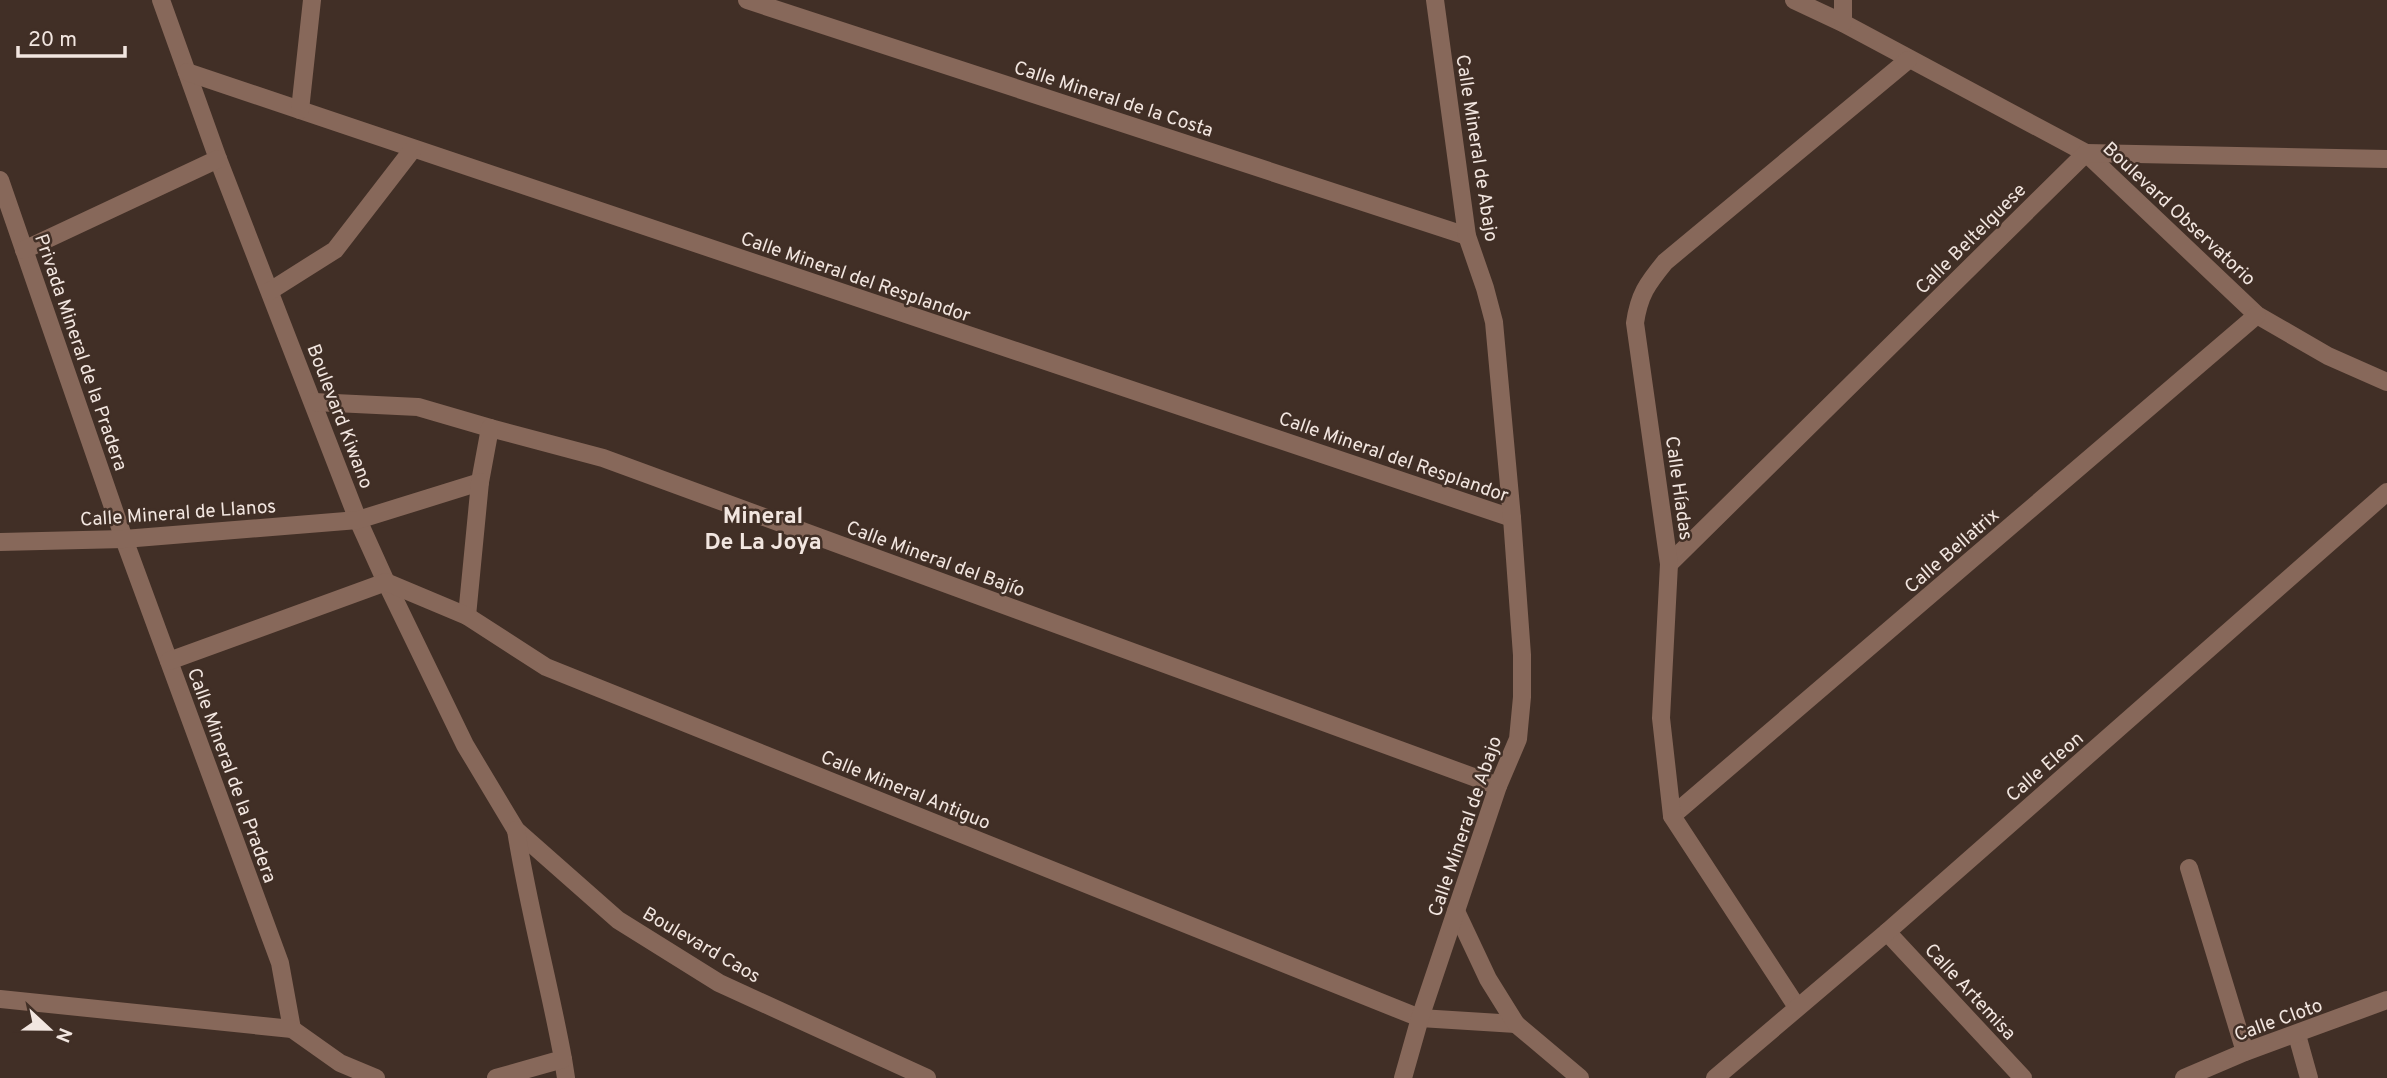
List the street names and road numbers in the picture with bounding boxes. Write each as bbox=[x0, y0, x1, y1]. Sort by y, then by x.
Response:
street label: Calle Mineral de Abajo bbox=[1449, 53, 1503, 244]
street label: Calle Mineral de la Costa bbox=[1011, 56, 1216, 143]
street label: Boulevard Observatorio bbox=[2097, 137, 2260, 292]
street label: Calle Beltelguese bbox=[1911, 179, 2032, 300]
street label: Calle Mineral del Resplandor bbox=[737, 227, 974, 329]
street label: Privada Mineral de la Pradera bbox=[28, 231, 132, 474]
street label: Boulevard Kiwano bbox=[301, 341, 378, 492]
street label: Calle Mineral del Resplandor bbox=[1275, 407, 1512, 509]
street label: Calle Híadas bbox=[1659, 435, 1697, 542]
street label: Calle Mineral de Llanos bbox=[79, 495, 277, 533]
street label: Calle Bellatrix bbox=[1900, 504, 2005, 599]
street label: Calle Mineral del Bajío bbox=[843, 516, 1028, 603]
street label: Calle Mineral de la Pradera bbox=[181, 665, 281, 886]
street label: Calle Eleon bbox=[2002, 727, 2089, 808]
street label: Calle Mineral de Abajo bbox=[1424, 733, 1508, 920]
street label: Calle Mineral Antiguo bbox=[817, 746, 994, 836]
street label: Boulevard Caos bbox=[638, 902, 764, 989]
street label: Calle Artemisa bbox=[1919, 939, 2021, 1046]
street label: Calle Cloto bbox=[2231, 994, 2326, 1048]

